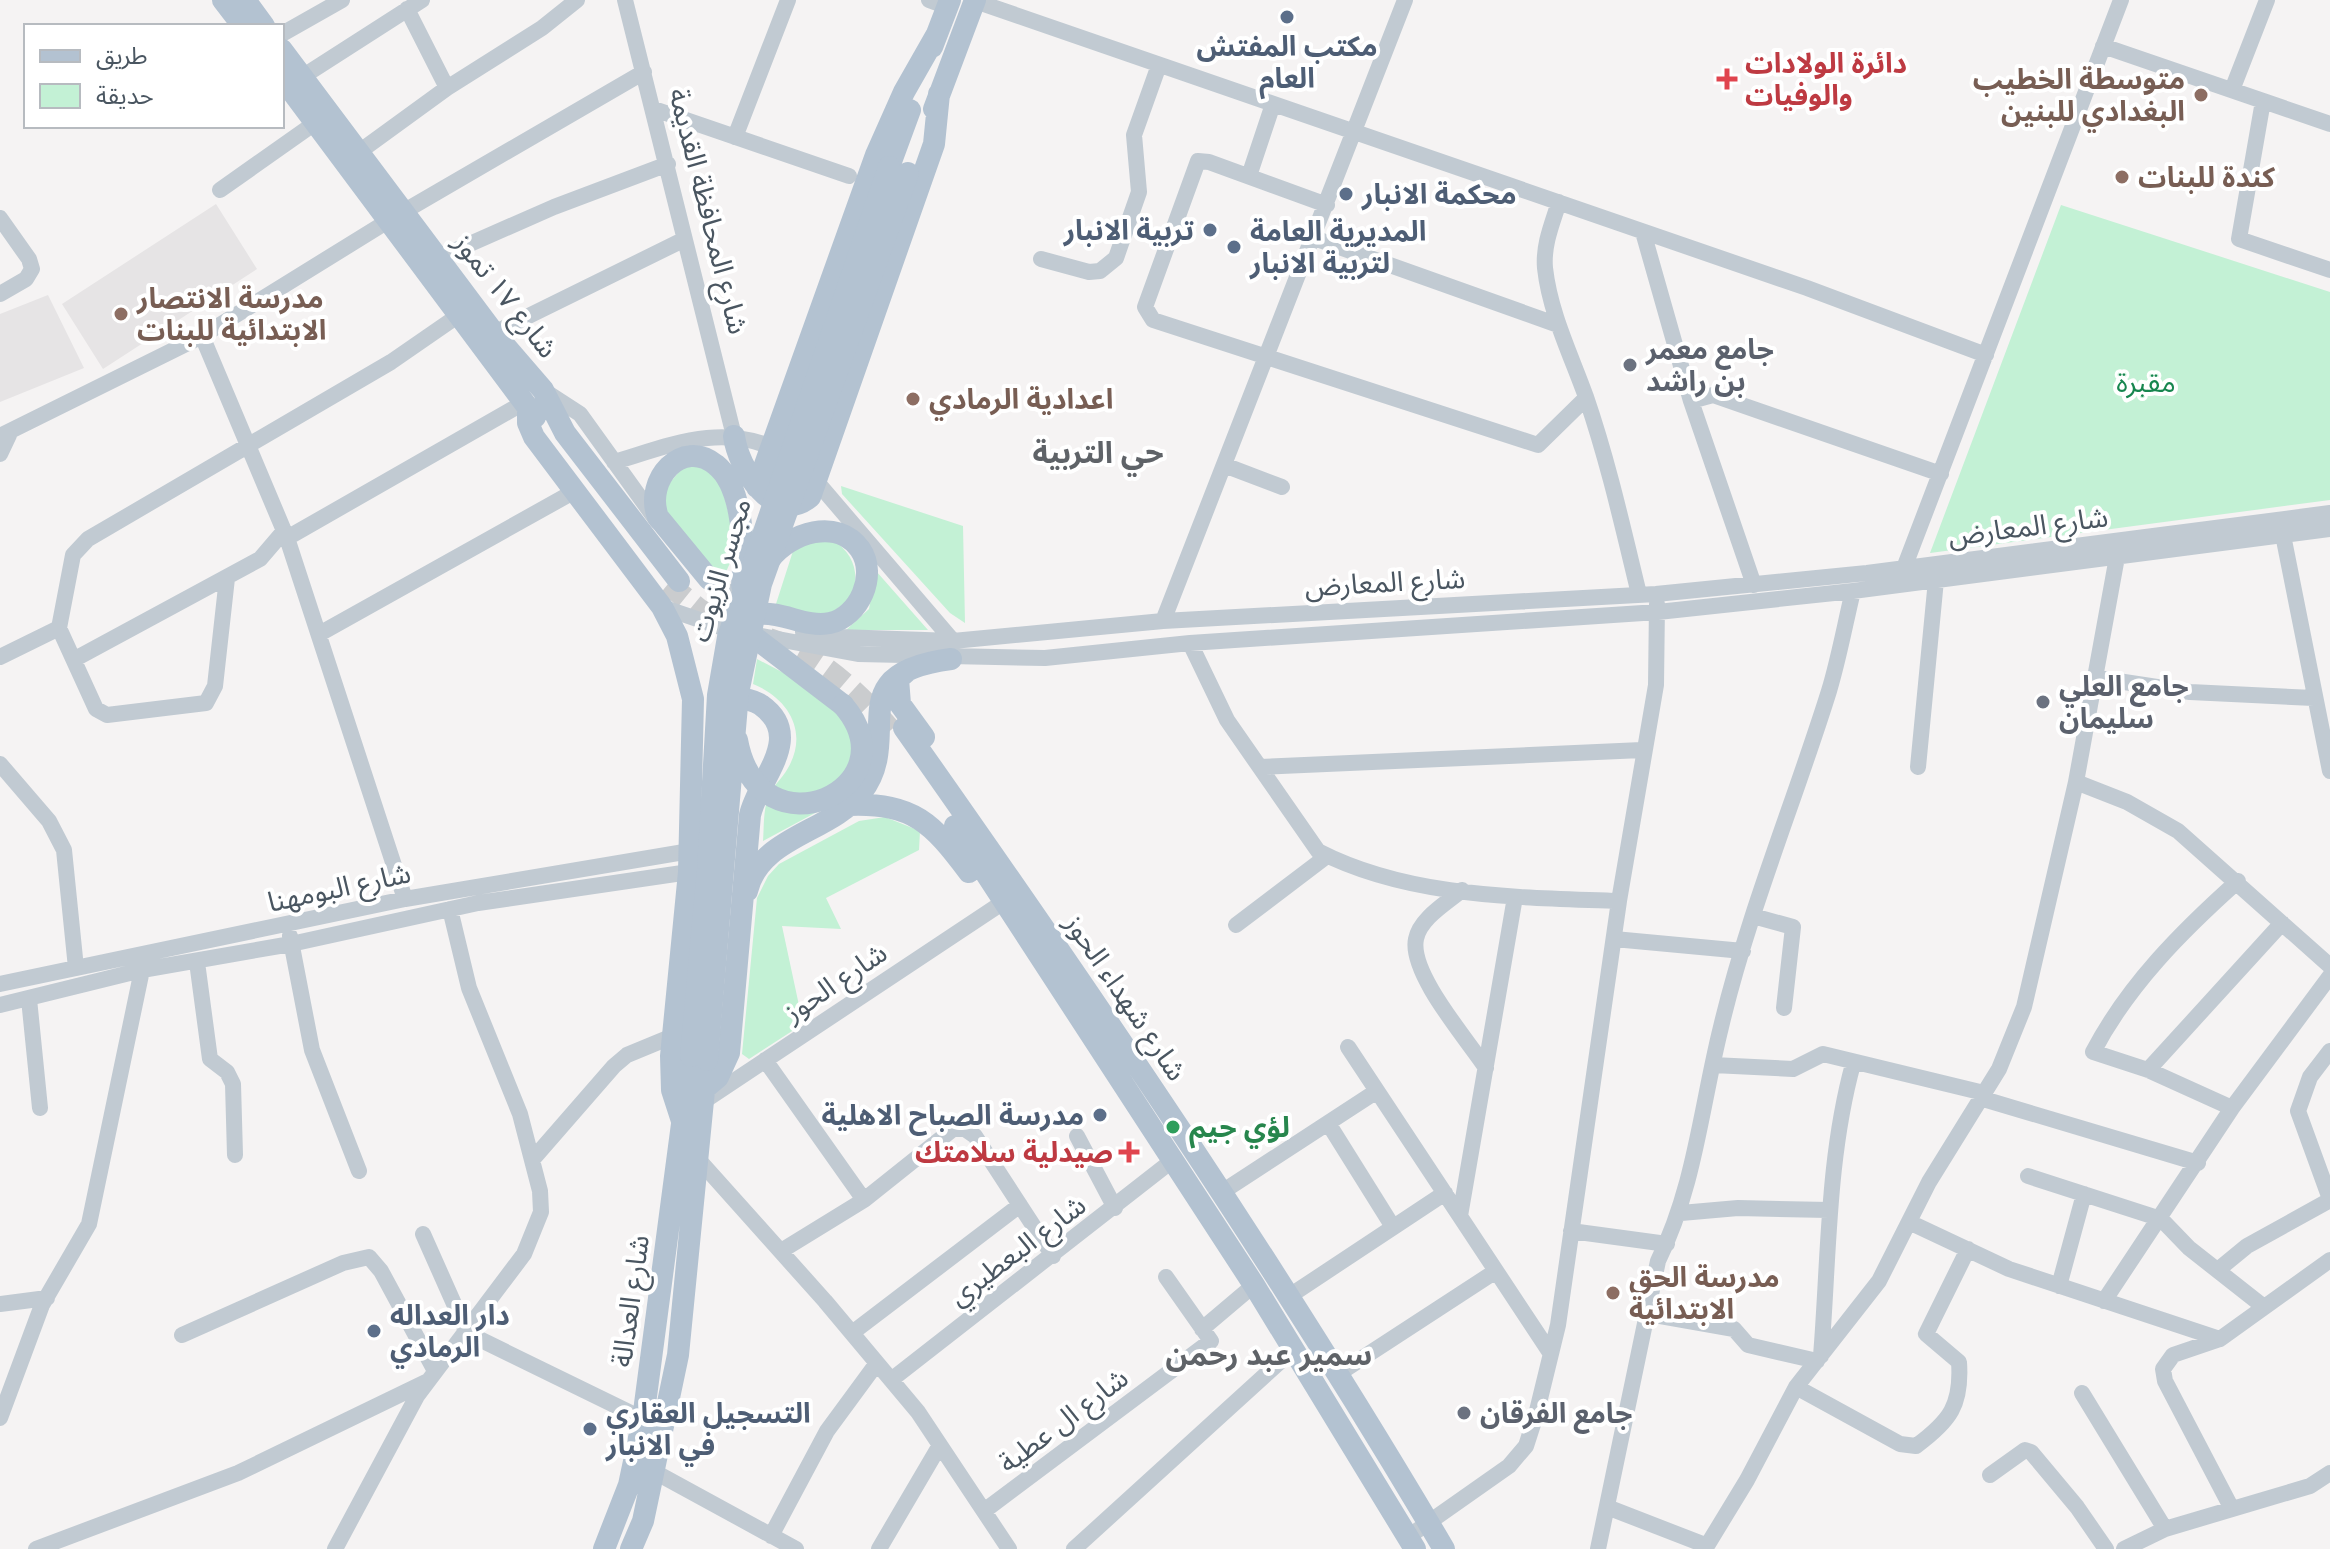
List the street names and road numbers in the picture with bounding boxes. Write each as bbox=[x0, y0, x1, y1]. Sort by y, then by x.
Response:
street label: شارع المحافظة القديمة bbox=[658, 84, 759, 338]
street label: شارع ١٧ تموز bbox=[443, 223, 568, 367]
street label: مجسر الزيوت bbox=[679, 493, 759, 646]
street label: شارع المعارض bbox=[1946, 496, 2110, 557]
street label: شارع المعارض bbox=[1304, 558, 1466, 607]
street label: شارع البومهنا bbox=[264, 852, 414, 923]
street label: شارع شهداء الحوز bbox=[1054, 905, 1197, 1089]
street label: شارع الحوز bbox=[774, 933, 895, 1033]
street label: شارع البعطيري bbox=[940, 1185, 1095, 1316]
street label: شارع العدالة bbox=[601, 1232, 660, 1370]
street label: شارع ال عطية bbox=[990, 1358, 1137, 1483]

